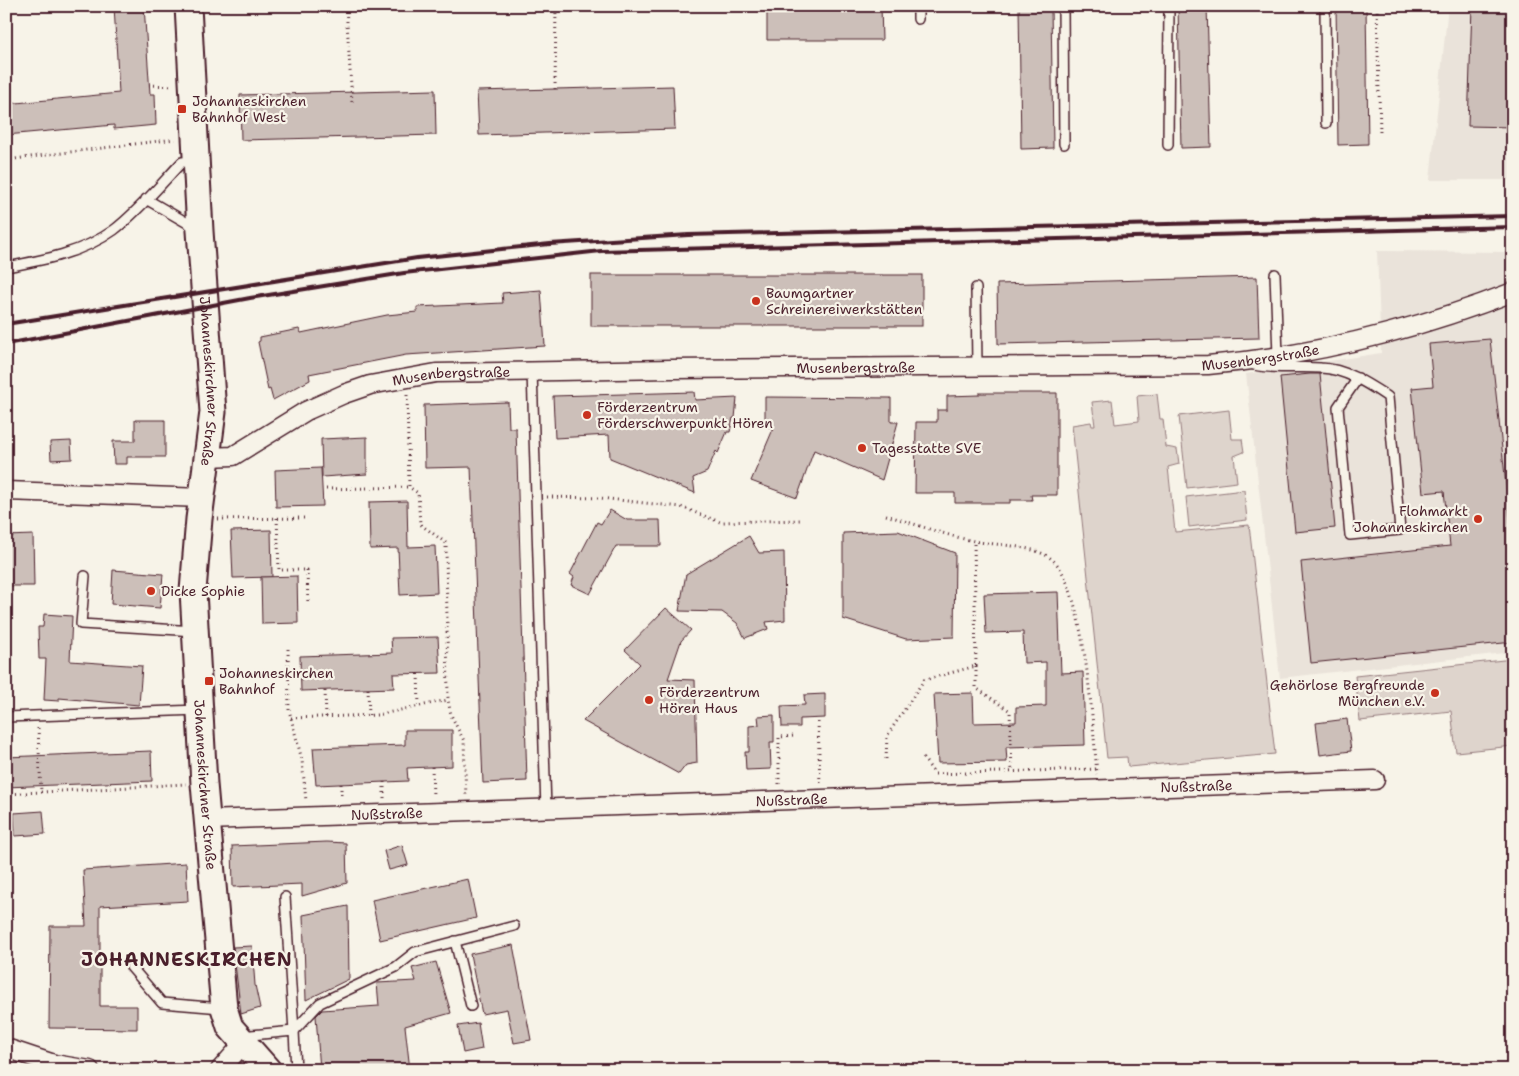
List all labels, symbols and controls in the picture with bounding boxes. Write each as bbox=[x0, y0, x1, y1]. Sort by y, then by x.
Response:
place label: Johanneskirchen Bahnhof West bbox=[192, 92, 307, 126]
marker: Johanneskirchen Bahnhof West bbox=[176, 103, 188, 115]
place label: Baumgartner Schreinereiwerkstätten bbox=[766, 284, 923, 318]
street label: Johanneskirchner Straße bbox=[196, 295, 222, 467]
marker: Baumgartner Schreinereiwerkstätten bbox=[750, 295, 762, 307]
street label: Musenbergstraße bbox=[1201, 340, 1321, 375]
street label: Musenbergstraße bbox=[796, 358, 916, 377]
street label: Musenbergstraße bbox=[391, 363, 511, 390]
place label: Förderzentrum Förderschwerpunkt Hören bbox=[597, 398, 773, 432]
marker: Förderzentrum Förderschwerpunkt Hören bbox=[581, 409, 593, 421]
place label: Tagesstatte SVE bbox=[872, 439, 982, 457]
marker: Tagesstatte SVE bbox=[856, 442, 868, 454]
place label: Flohmarkt Johanneskirchen bbox=[1354, 502, 1468, 536]
marker: Flohmarkt Johanneskirchen bbox=[1472, 513, 1484, 525]
place label: Dicke Sophie bbox=[161, 582, 245, 600]
marker: Dicke Sophie bbox=[145, 585, 157, 597]
place label: Johanneskirchen Bahnhof bbox=[219, 664, 334, 698]
marker: Johanneskirchen Bahnhof bbox=[203, 675, 215, 687]
place label: Gehörlose Bergfreunde München e.V. bbox=[1270, 676, 1425, 710]
place label: Förderzentrum Hören Haus bbox=[659, 683, 760, 717]
marker: Gehörlose Bergfreunde München e.V. bbox=[1429, 687, 1441, 699]
marker: Förderzentrum Hören Haus bbox=[643, 694, 655, 706]
street label: Johanneskirchner Straße bbox=[190, 699, 221, 871]
street label: Nußstraße bbox=[1160, 776, 1233, 796]
street label: Nußstraße bbox=[755, 790, 828, 810]
street label: Nußstraße bbox=[351, 804, 423, 824]
district label: JOHANNESKIRCHEN bbox=[81, 947, 293, 972]

